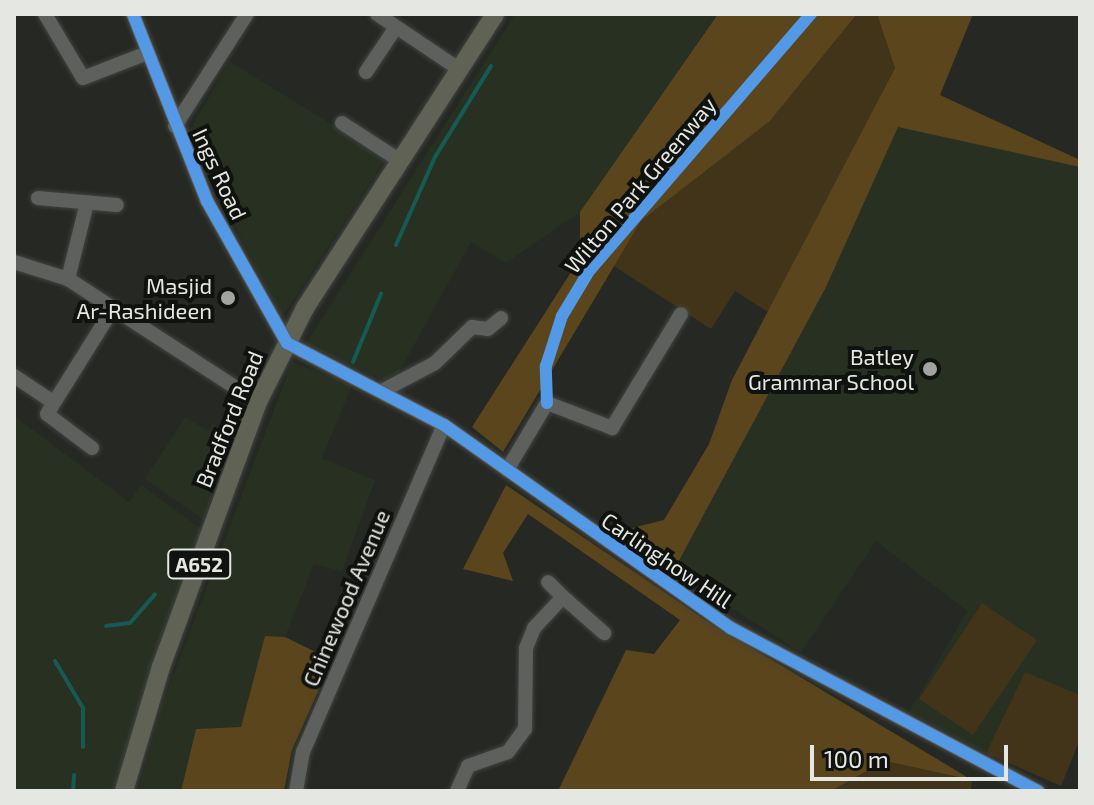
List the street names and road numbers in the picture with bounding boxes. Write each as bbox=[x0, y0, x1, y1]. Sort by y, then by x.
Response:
street label: Wilton Park Greenway bbox=[559, 92, 721, 278]
street label: Ings Road bbox=[187, 124, 253, 224]
street label: Bradford Road bbox=[190, 347, 268, 491]
street label: Chinewood Avenue bbox=[297, 506, 395, 690]
street label: Carlinghow Hill bbox=[597, 507, 737, 613]
road number: A652 bbox=[167, 548, 231, 580]

